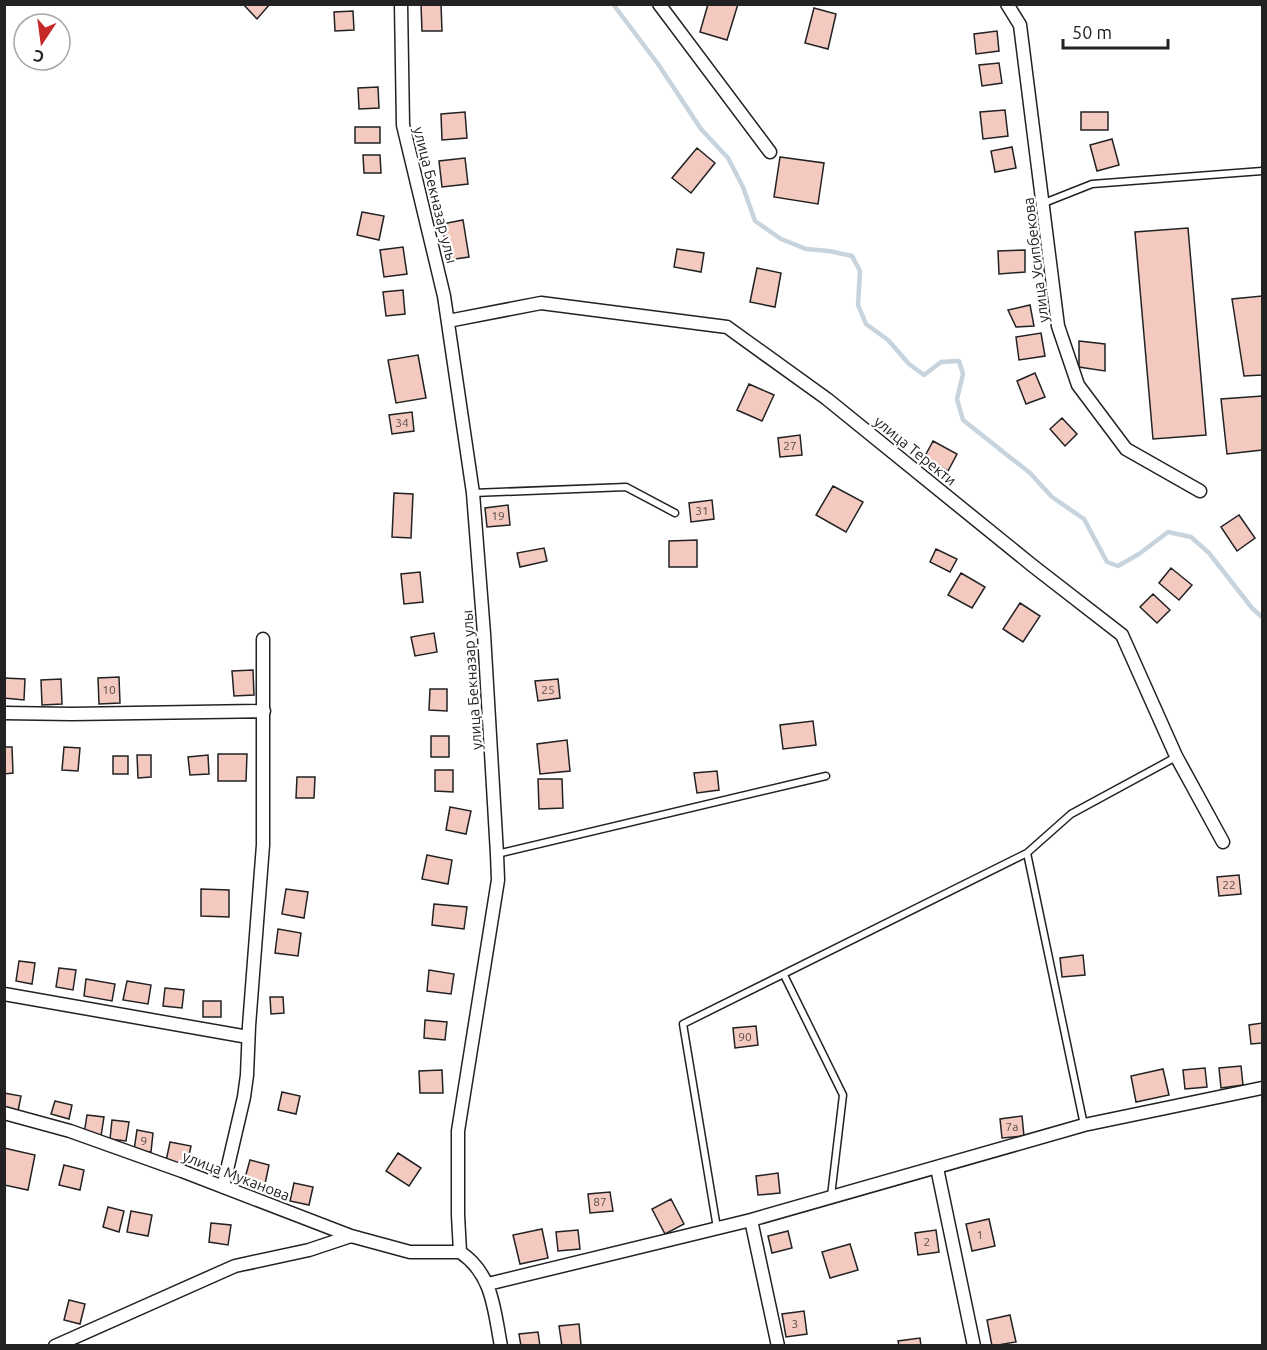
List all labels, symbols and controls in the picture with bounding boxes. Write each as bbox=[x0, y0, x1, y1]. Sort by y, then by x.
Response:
north arrow bbox=[12, 12, 72, 72]
scale bar bbox=[1063, 12, 1168, 50]
text: 50 m bbox=[1072, 22, 1112, 42]
text: С bbox=[32, 47, 46, 67]
street label: улица Бекназар улы bbox=[410, 125, 461, 265]
street label: улица Усипбекова bbox=[1019, 196, 1052, 324]
street label: улица Теректи bbox=[871, 412, 960, 489]
house number: 34 bbox=[395, 416, 409, 429]
house number: 27 bbox=[783, 439, 797, 452]
house number: 31 bbox=[695, 504, 709, 517]
house number: 19 bbox=[491, 509, 505, 522]
street label: улица Бекназар улы bbox=[458, 609, 485, 751]
house number: 10 bbox=[102, 683, 116, 696]
house number: 25 bbox=[541, 683, 555, 696]
house number: 22 bbox=[1222, 878, 1236, 891]
house number: 90 bbox=[738, 1030, 752, 1043]
house number: 7а bbox=[1006, 1120, 1018, 1133]
house number: 9 bbox=[141, 1134, 147, 1147]
street label: улица Муканова bbox=[180, 1147, 292, 1204]
house number: 87 bbox=[593, 1195, 607, 1208]
house number: 1 bbox=[977, 1228, 983, 1241]
house number: 2 bbox=[924, 1235, 930, 1248]
house number: 3 bbox=[792, 1317, 798, 1330]

